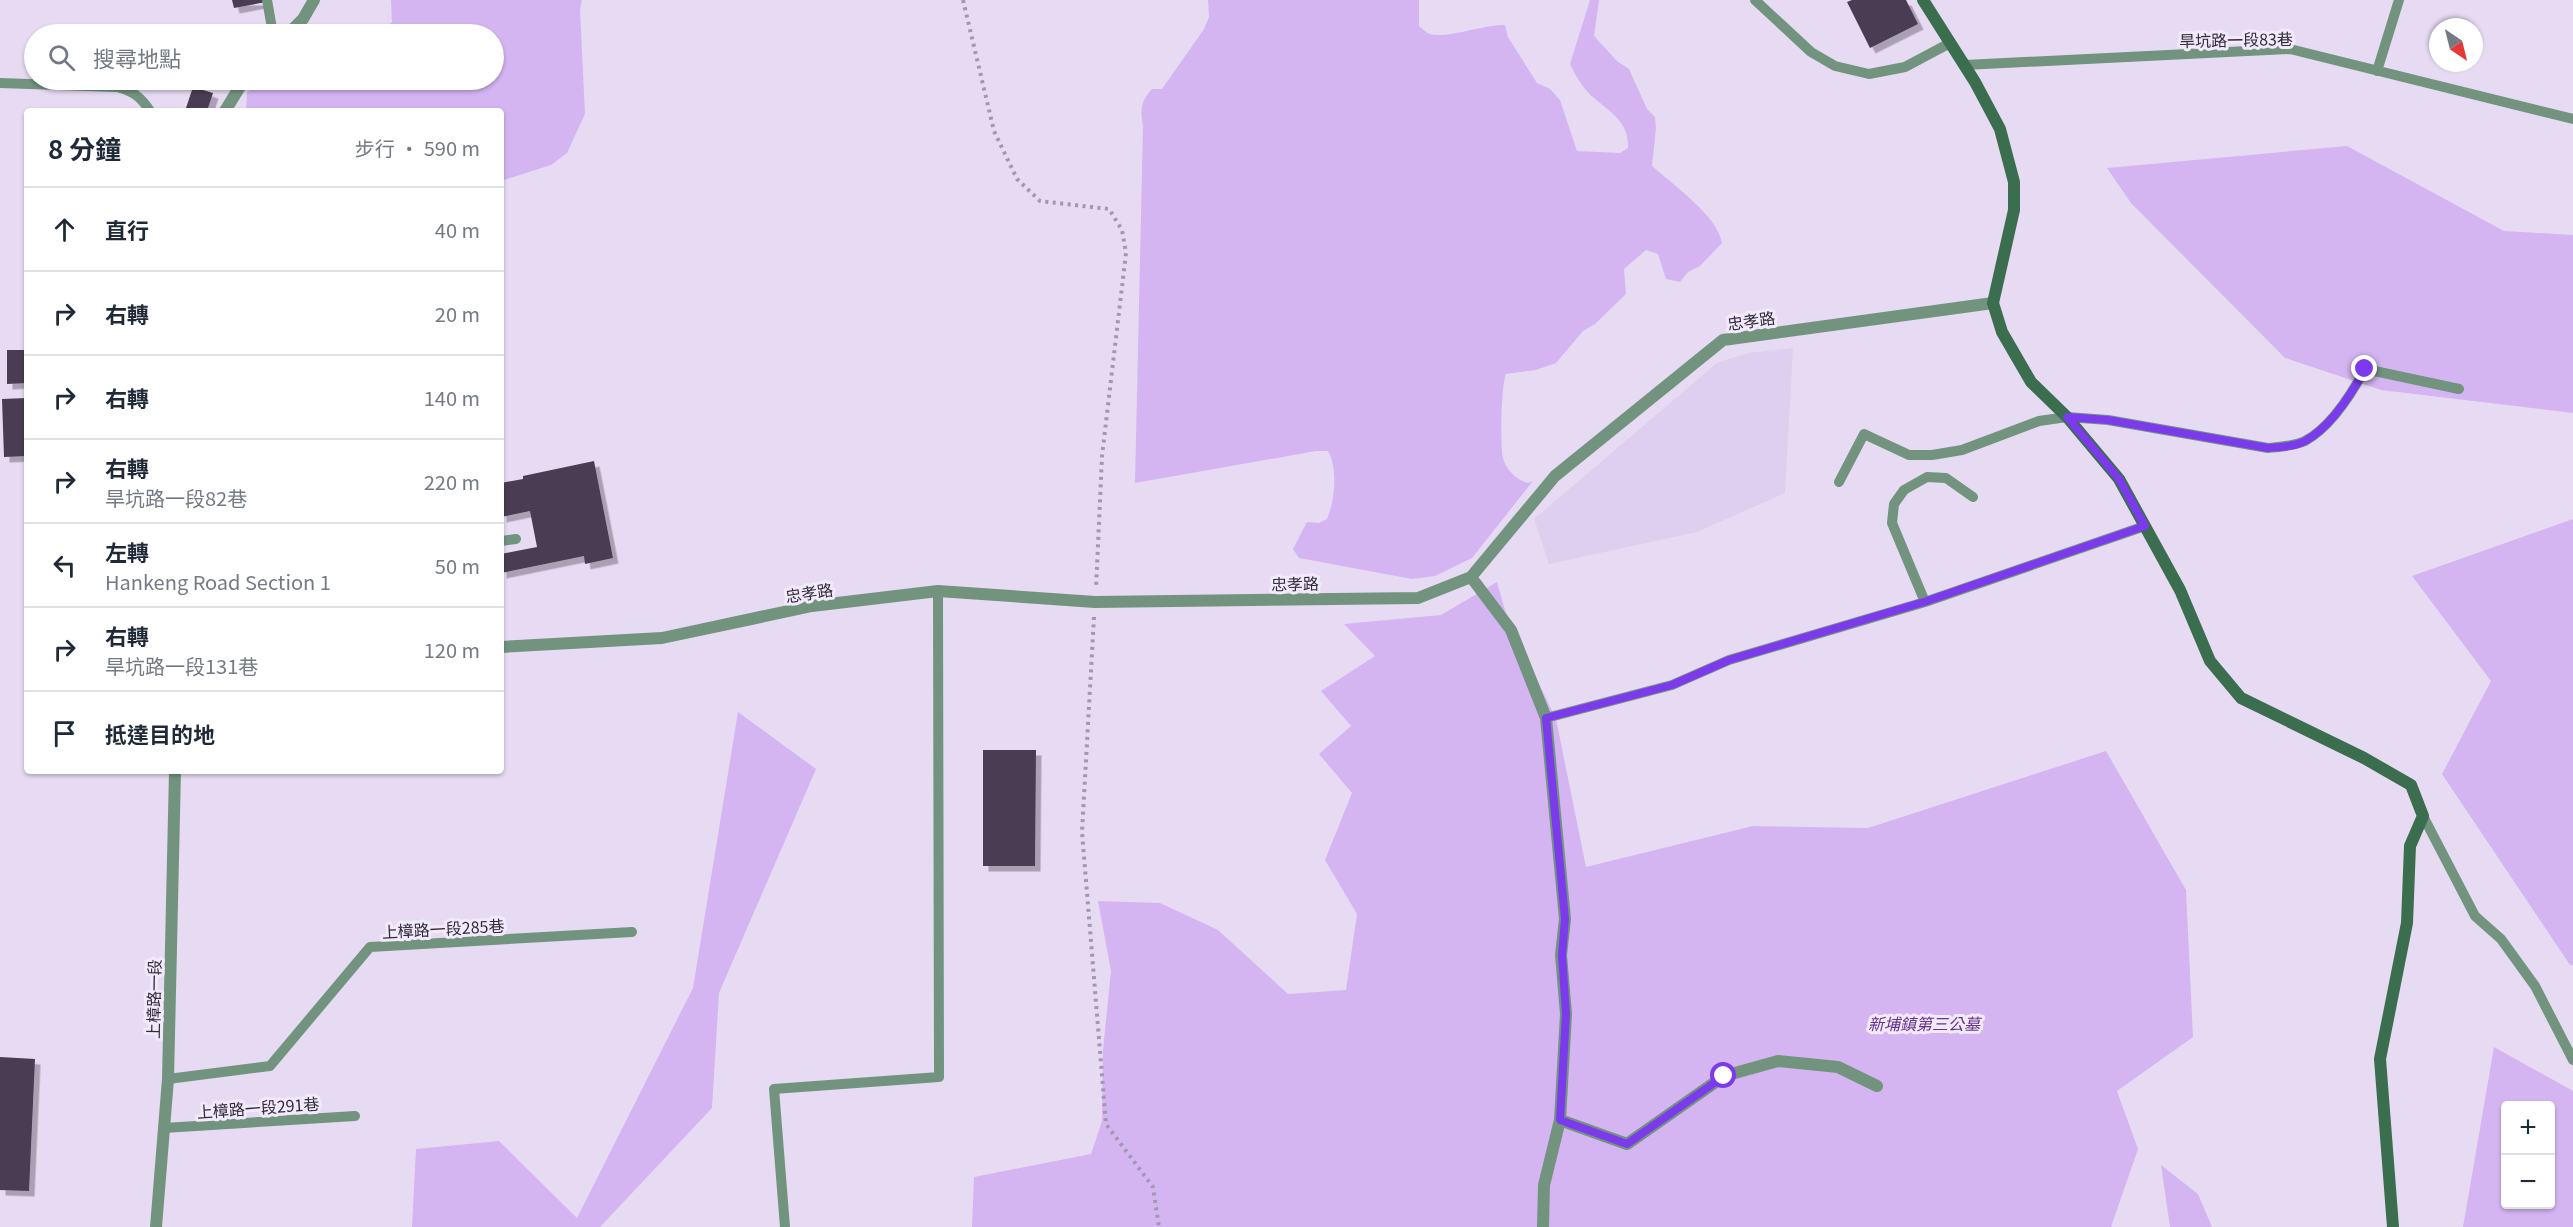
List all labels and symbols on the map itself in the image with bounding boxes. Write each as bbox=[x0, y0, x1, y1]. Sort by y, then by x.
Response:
north arrow bbox=[2429, 18, 2483, 72]
street label: 旱坑路一段83巷 bbox=[2179, 26, 2293, 52]
street label: 忠孝路 bbox=[1726, 305, 1776, 335]
route end bbox=[2351, 355, 2377, 381]
street label: 忠孝路 bbox=[1271, 571, 1319, 595]
street label: 忠孝路 bbox=[783, 576, 835, 608]
street label: 上樟路一段285巷 bbox=[381, 913, 505, 943]
street label: 上樟路一段 bbox=[140, 959, 166, 1039]
park label: 新埔鎮第三公墓 bbox=[1868, 1011, 1983, 1035]
route start bbox=[1710, 1062, 1736, 1088]
street label: 上樟路一段291巷 bbox=[196, 1091, 320, 1123]

